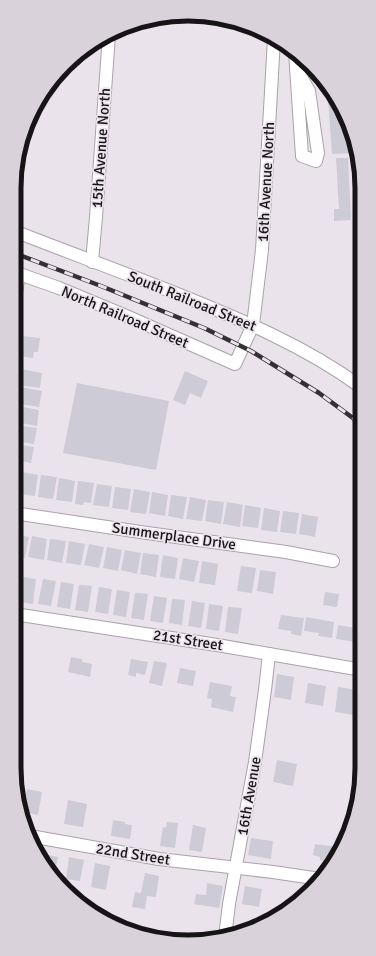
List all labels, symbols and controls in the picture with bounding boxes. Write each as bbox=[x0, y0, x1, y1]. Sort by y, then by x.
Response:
street label: 15th Avenue North bbox=[88, 87, 114, 209]
street label: 16th Avenue North bbox=[254, 121, 278, 243]
street label: South Railroad Street bbox=[125, 267, 259, 335]
street label: North Railroad Street bbox=[59, 282, 191, 352]
street label: Summerplace Drive bbox=[111, 518, 237, 554]
street label: 21st Street bbox=[152, 626, 224, 654]
street label: 16th Avenue bbox=[233, 755, 265, 837]
street label: 22nd Street bbox=[95, 839, 171, 869]

